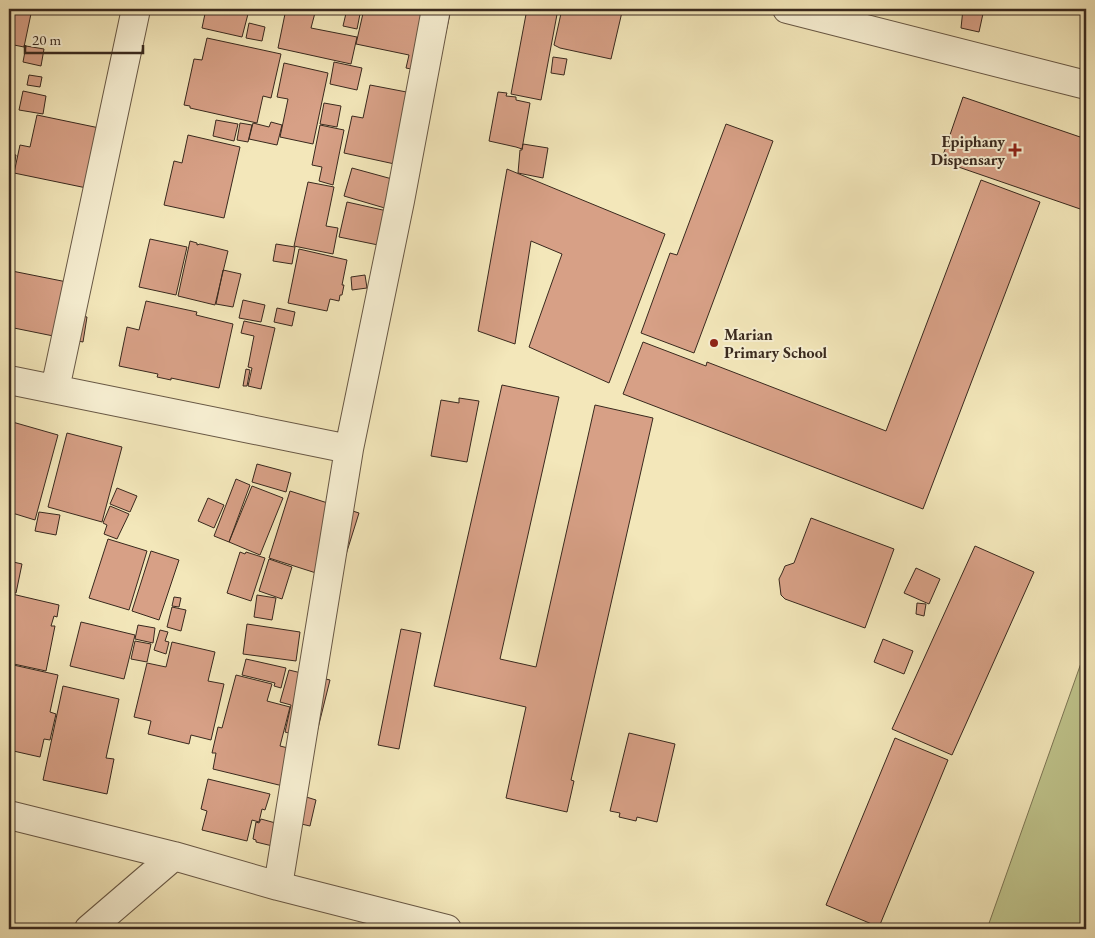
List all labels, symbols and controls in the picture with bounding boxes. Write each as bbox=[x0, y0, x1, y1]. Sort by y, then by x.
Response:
scale bar bbox=[25, 22, 142, 54]
text: 20 m bbox=[32, 30, 61, 49]
place label: Epiphany Dispensary bbox=[931, 131, 1005, 170]
marker: Epiphany Dispensary bbox=[1009, 144, 1021, 156]
place label: Marian Primary School bbox=[724, 324, 827, 363]
marker: Marian Primary School bbox=[708, 337, 720, 349]

